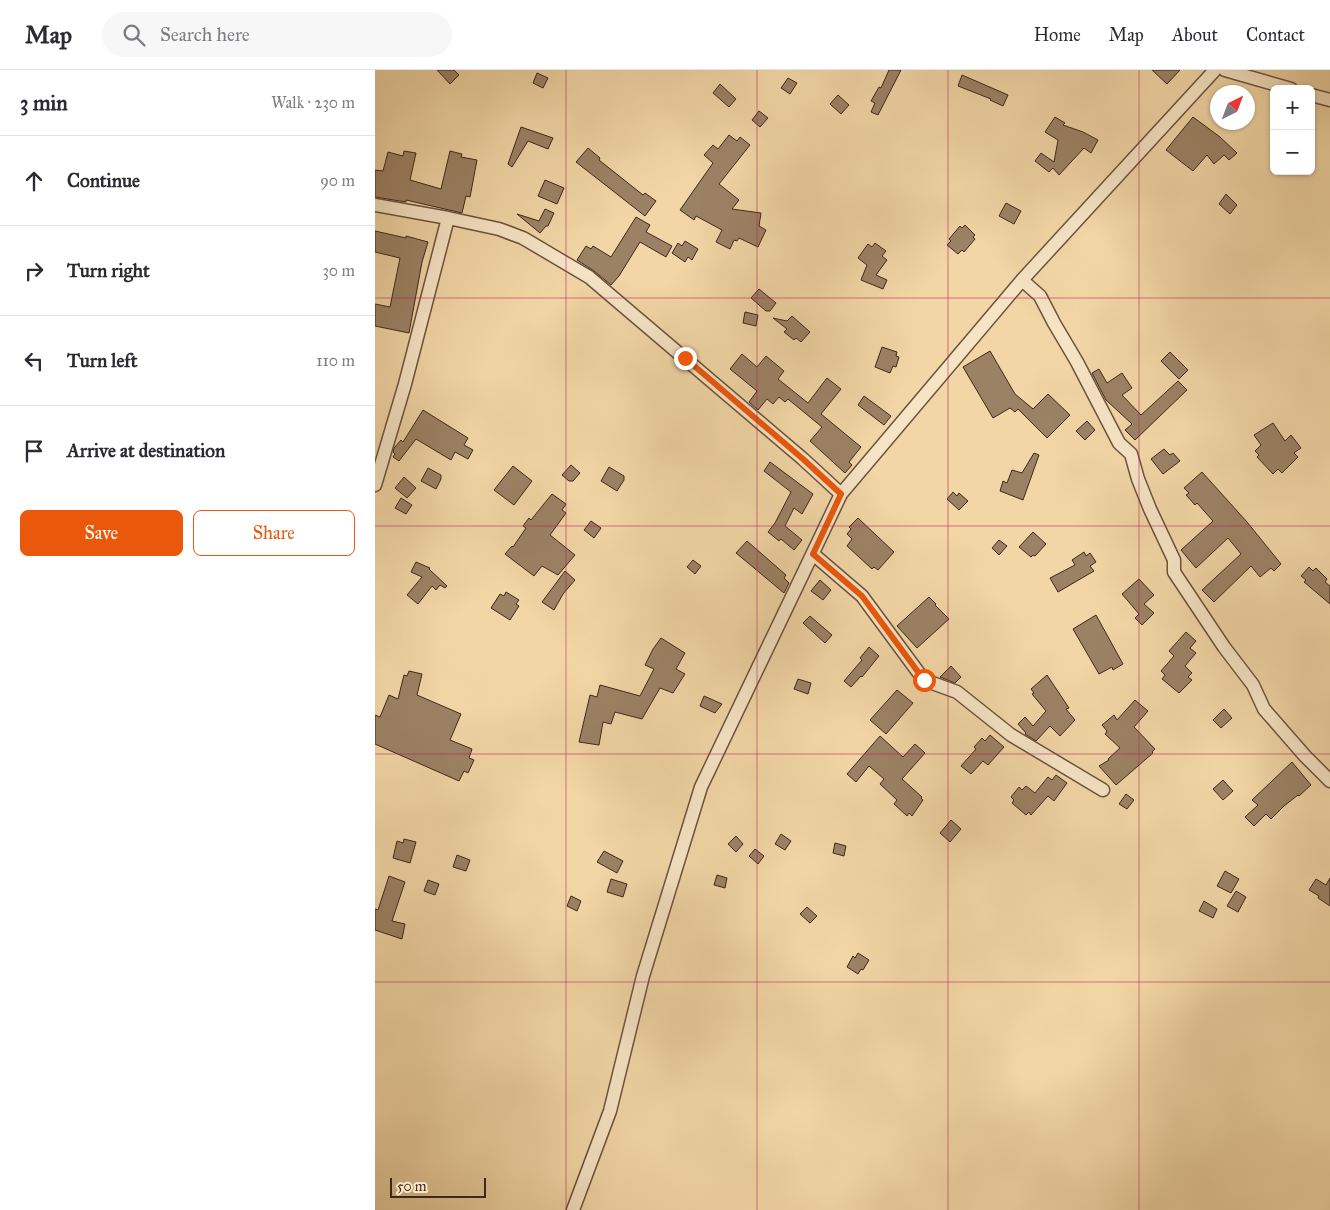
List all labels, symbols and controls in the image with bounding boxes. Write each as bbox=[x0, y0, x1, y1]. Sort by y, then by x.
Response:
search box bbox=[102, 12, 452, 57]
text: Map bbox=[25, 20, 72, 50]
icon: search bbox=[120, 21, 148, 49]
text: Search here bbox=[160, 23, 250, 46]
text: Home bbox=[1034, 24, 1081, 46]
text: Map bbox=[1109, 24, 1144, 46]
text: About bbox=[1172, 24, 1218, 46]
text: Contact bbox=[1246, 24, 1305, 46]
north arrow bbox=[1210, 85, 1255, 130]
map controls bbox=[1270, 85, 1315, 175]
button: + bbox=[1270, 85, 1315, 130]
text: 3 min bbox=[20, 90, 68, 116]
text: Walk · 230 m bbox=[271, 93, 355, 112]
button: − bbox=[1270, 130, 1315, 175]
icon: ahead bbox=[20, 167, 48, 195]
text: Continue bbox=[67, 169, 140, 192]
text: 90 m bbox=[320, 171, 355, 190]
icon: right bbox=[20, 257, 48, 285]
text: Turn right bbox=[67, 259, 150, 282]
text: 30 m bbox=[322, 261, 355, 280]
icon: left bbox=[20, 347, 48, 375]
route end bbox=[674, 347, 697, 370]
text: Turn left bbox=[67, 349, 137, 372]
text: 110 m bbox=[316, 351, 355, 370]
icon: arrive bbox=[20, 437, 48, 465]
text: Arrive at destination bbox=[67, 439, 225, 462]
button: Save bbox=[20, 510, 183, 556]
button: Share bbox=[193, 510, 355, 556]
route start bbox=[913, 669, 936, 692]
scale bar bbox=[390, 1175, 486, 1198]
text: 50 m bbox=[397, 1178, 426, 1195]

